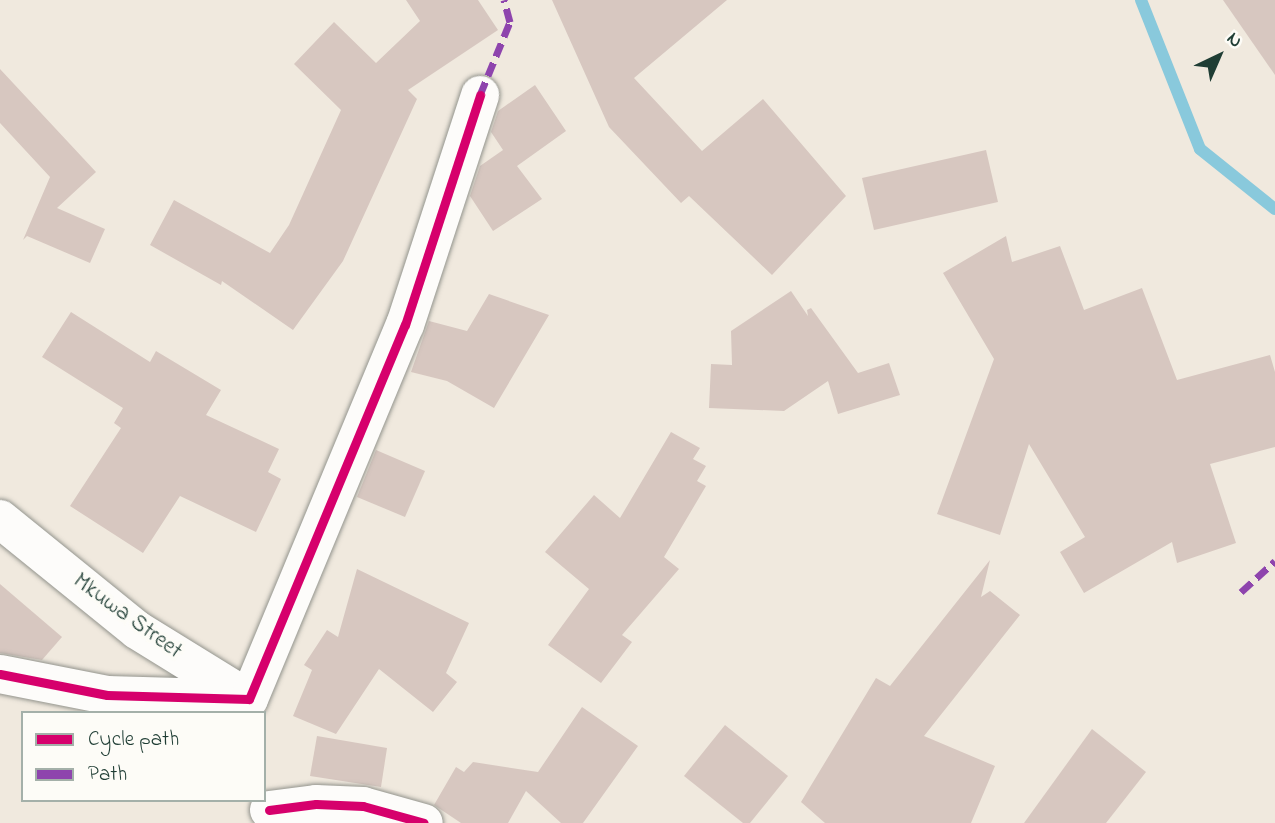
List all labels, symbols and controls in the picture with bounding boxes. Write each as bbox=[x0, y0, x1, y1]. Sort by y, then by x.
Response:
north arrow bbox=[1184, 21, 1254, 91]
text: N bbox=[1220, 26, 1248, 55]
street label: Mkuwa Street bbox=[67, 568, 187, 666]
legend bbox=[21, 711, 266, 802]
text: Cycle path bbox=[88, 725, 179, 755]
text: Path bbox=[88, 760, 127, 790]

